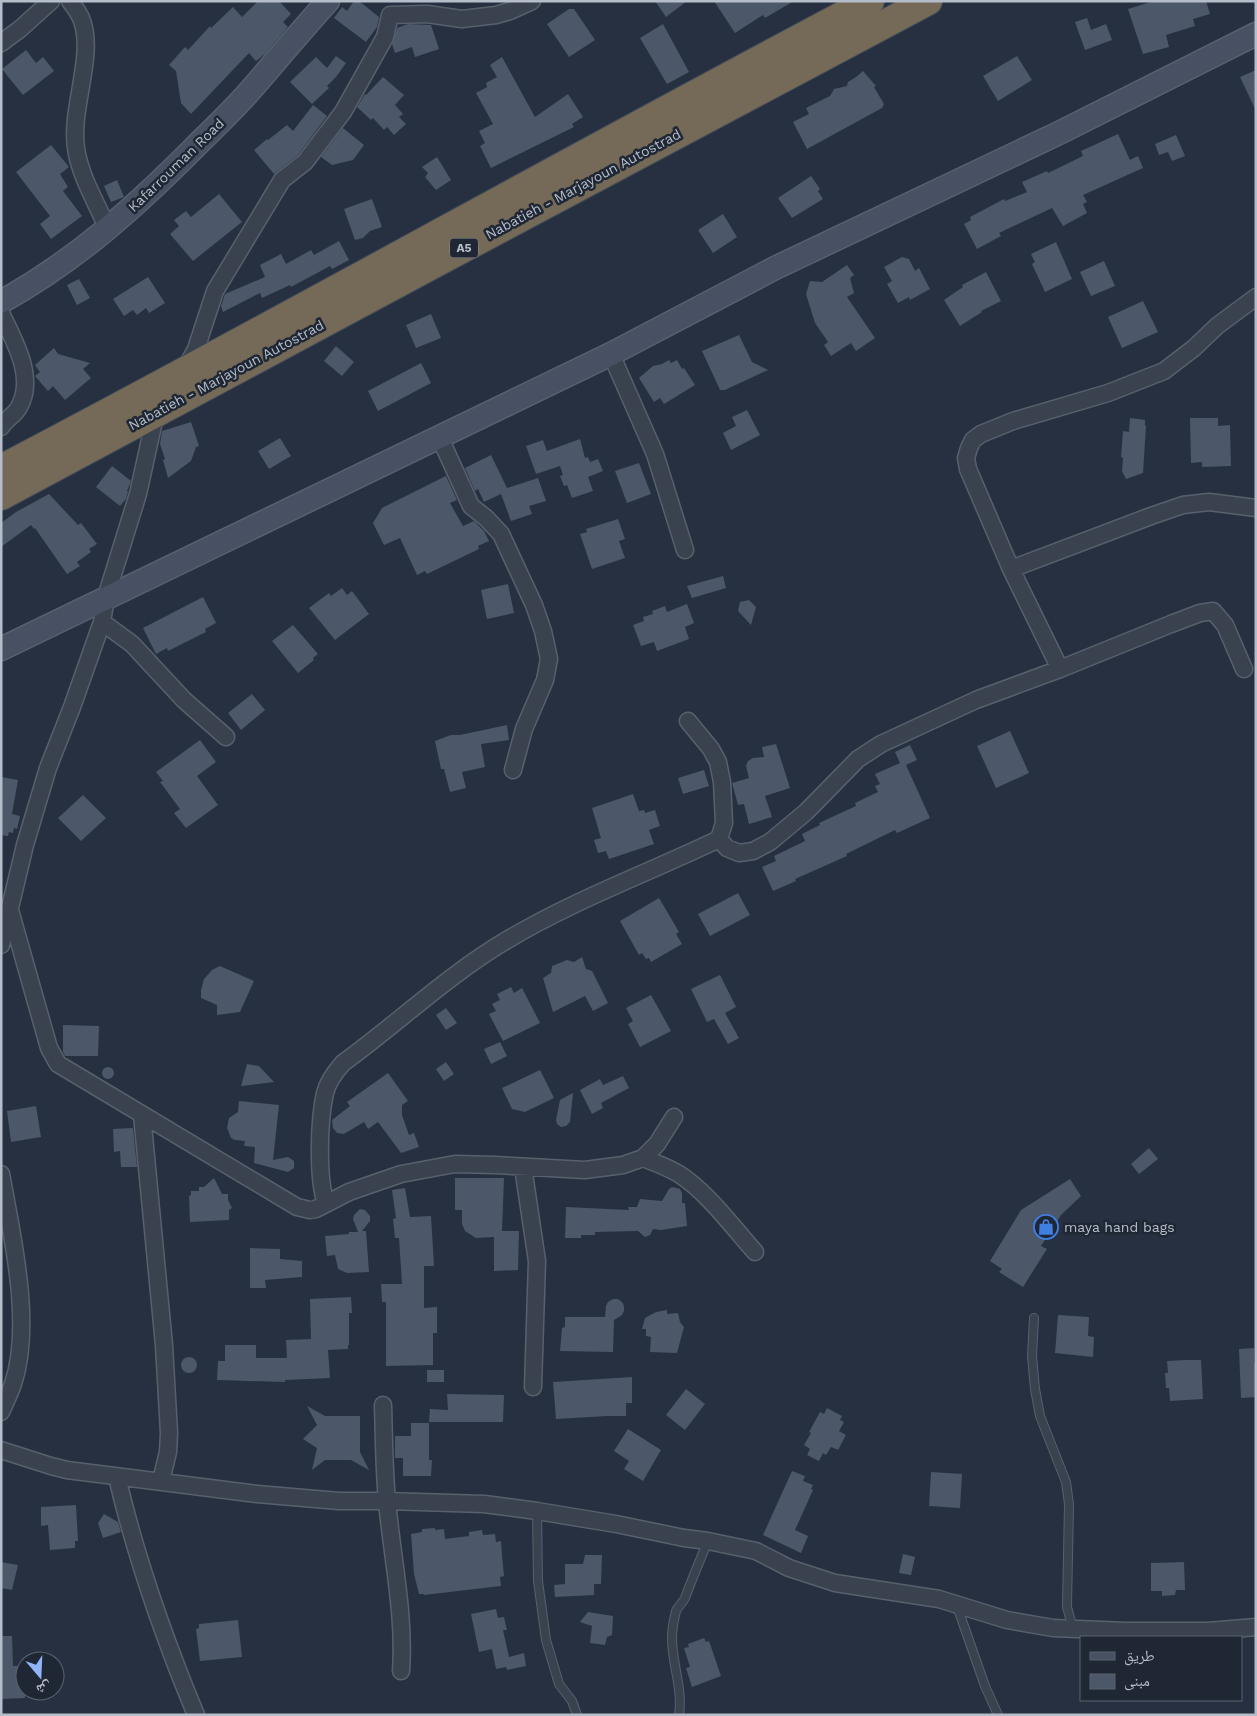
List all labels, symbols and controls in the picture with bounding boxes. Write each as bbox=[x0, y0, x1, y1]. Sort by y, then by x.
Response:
street label: Kafarrouman Road bbox=[125, 115, 227, 215]
street label: Nabatieh - Marjayoun Autostrad bbox=[483, 126, 683, 242]
road number: A5 bbox=[450, 238, 478, 258]
street label: Nabatieh - Marjayoun Autostrad bbox=[126, 317, 326, 433]
shop icon: maya hand bags bbox=[1033, 1214, 1059, 1240]
place label: maya hand bags bbox=[1064, 1219, 1175, 1235]
legend bbox=[1080, 1636, 1242, 1701]
text: طريق bbox=[1124, 1647, 1155, 1666]
north arrow bbox=[15, 1651, 65, 1701]
text: مبنى bbox=[1124, 1672, 1150, 1691]
text: ش bbox=[34, 1677, 54, 1698]

